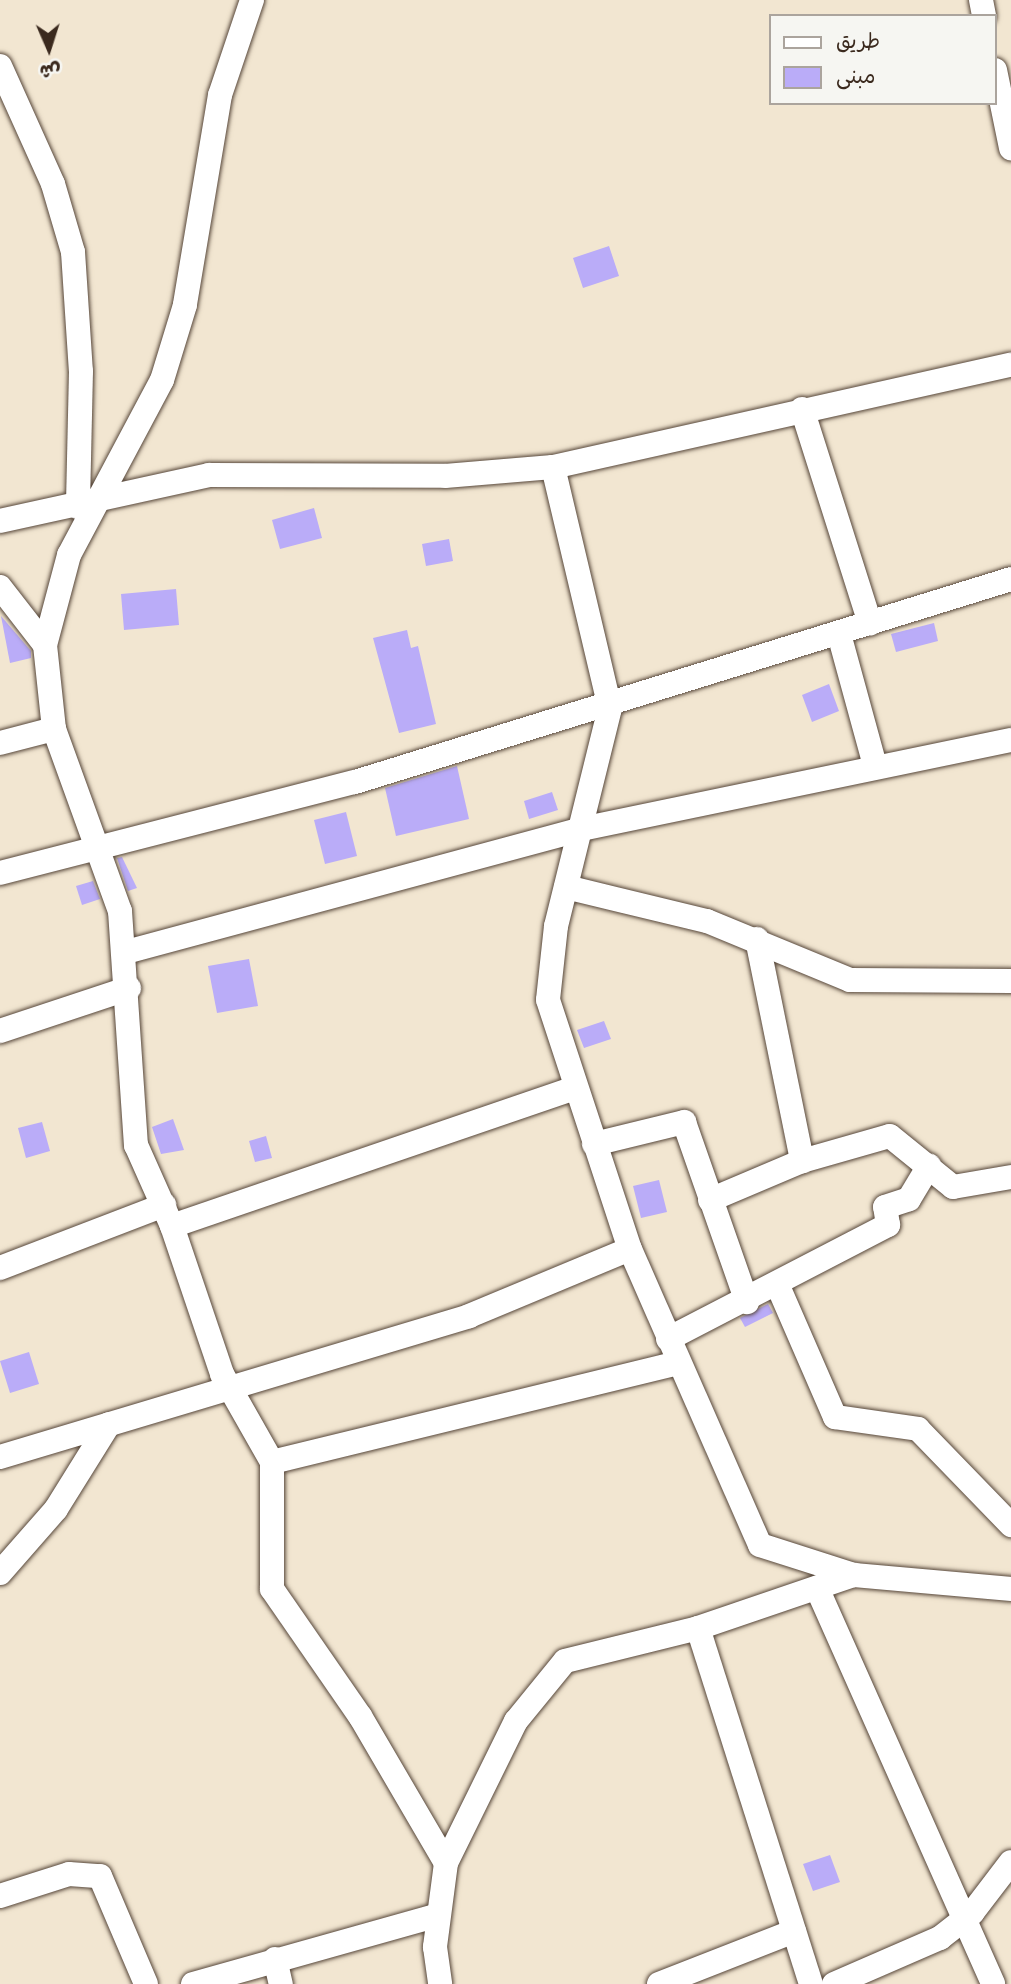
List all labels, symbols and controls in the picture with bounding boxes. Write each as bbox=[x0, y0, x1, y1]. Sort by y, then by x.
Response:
north arrow bbox=[14, 14, 84, 84]
legend bbox=[769, 14, 997, 105]
text: طريق bbox=[836, 29, 880, 54]
text: ش bbox=[39, 58, 61, 83]
text: مبنى bbox=[836, 64, 875, 89]

